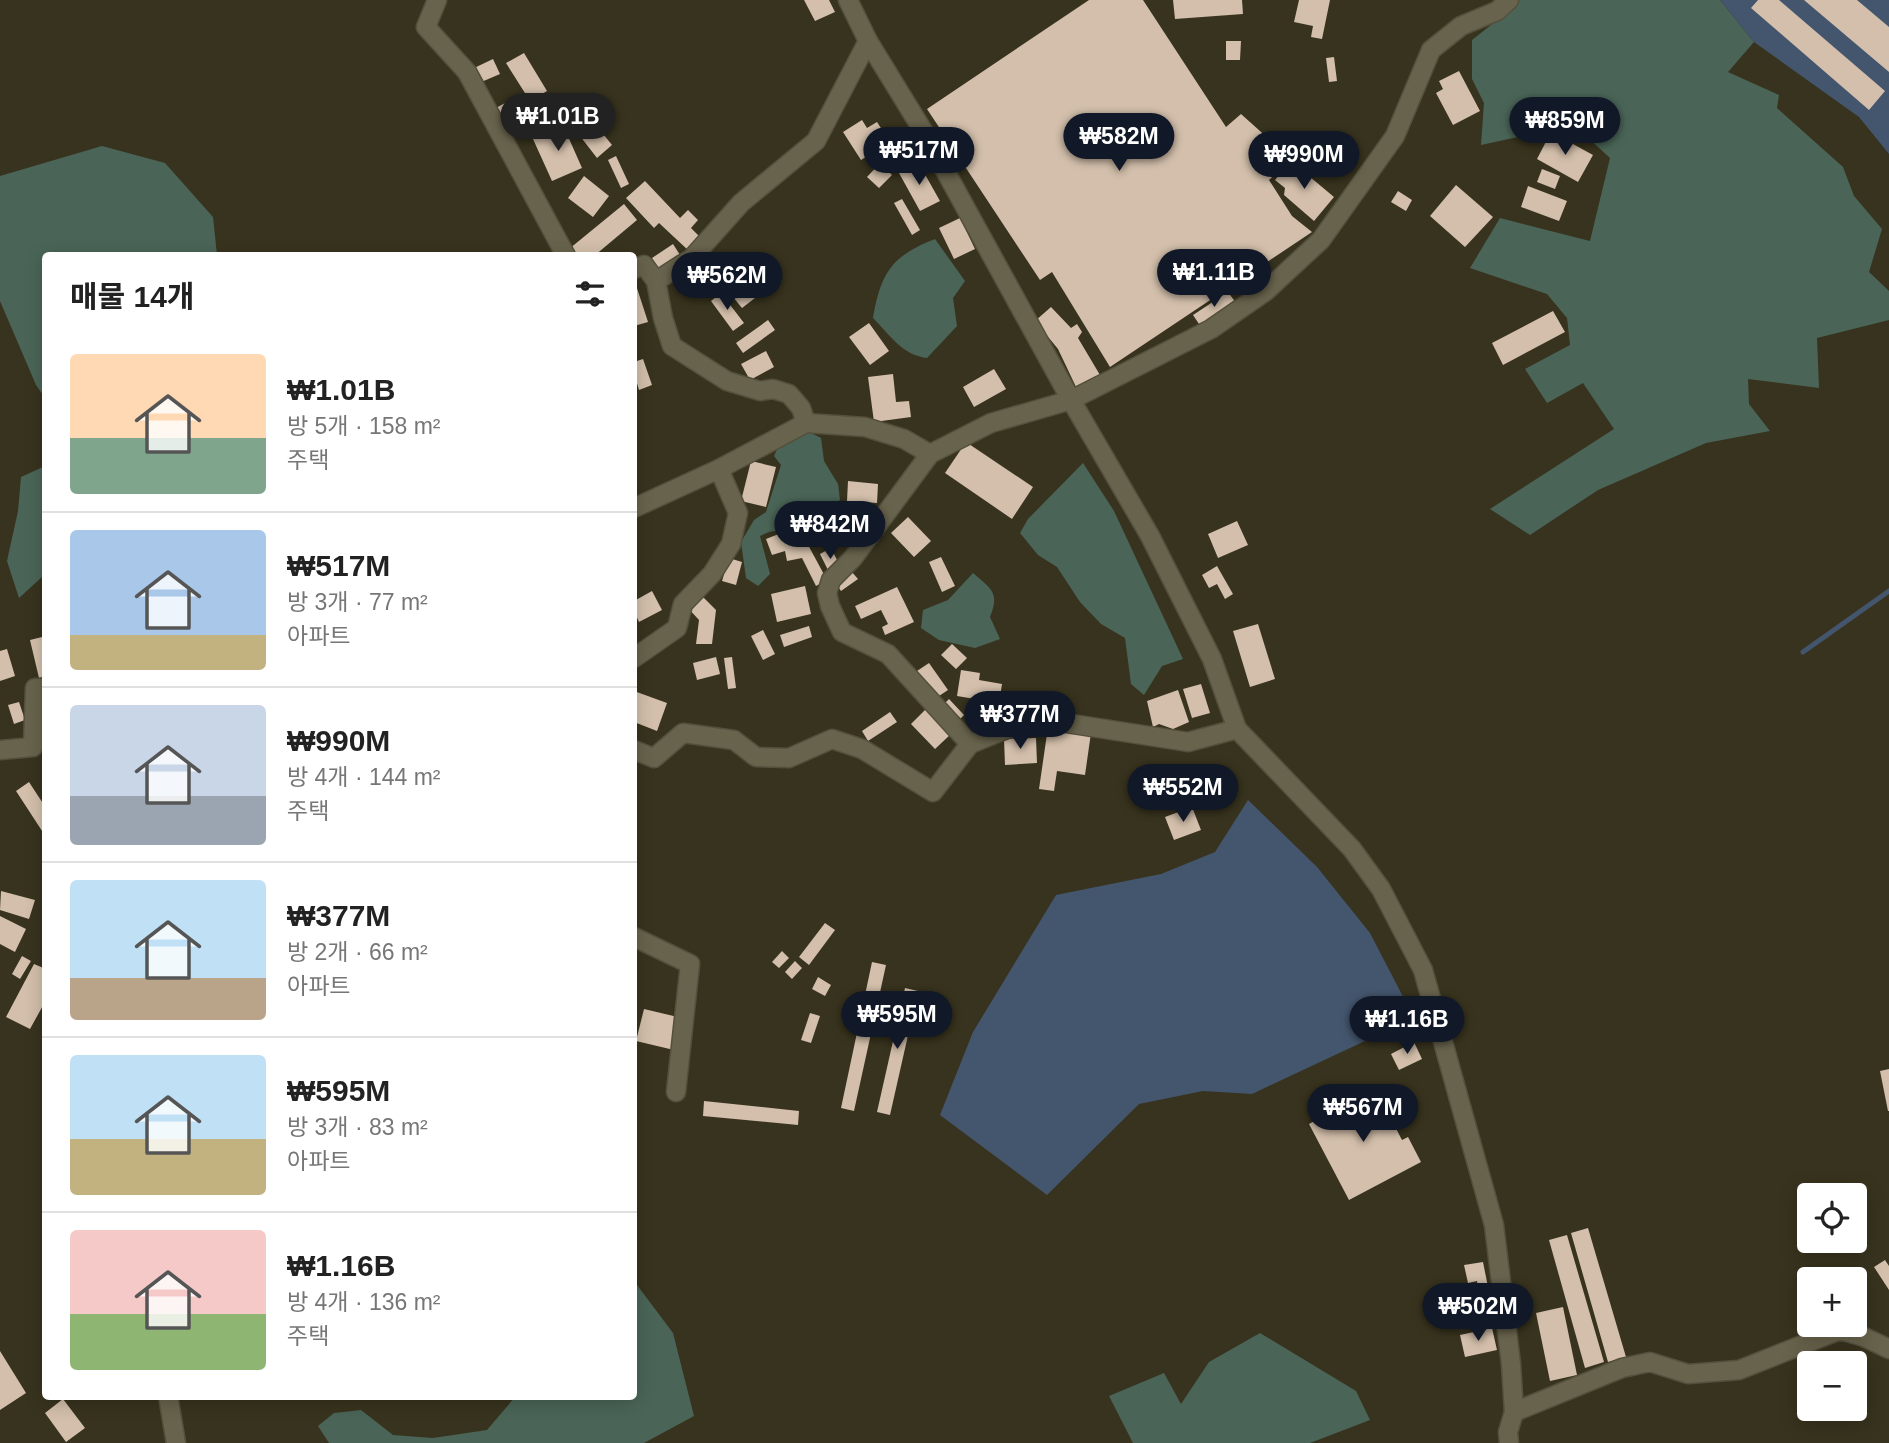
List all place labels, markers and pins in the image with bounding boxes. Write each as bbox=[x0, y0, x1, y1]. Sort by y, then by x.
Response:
pin: ₩1.01B bbox=[501, 94, 615, 153]
pin: ₩859M bbox=[1516, 97, 1614, 157]
pin: ₩582M bbox=[1070, 114, 1168, 173]
pin: ₩517M bbox=[870, 128, 968, 187]
pin: ₩990M bbox=[1255, 132, 1353, 191]
pin: ₩1.11B bbox=[1157, 250, 1271, 309]
pin: ₩562M bbox=[678, 252, 776, 312]
pin: ₩842M bbox=[781, 502, 879, 561]
pin: ₩377M bbox=[971, 692, 1069, 751]
pin: ₩552M bbox=[1134, 764, 1232, 824]
pin: ₩595M bbox=[848, 992, 946, 1051]
pin: ₩1.16B bbox=[1350, 996, 1464, 1056]
pin: ₩567M bbox=[1314, 1084, 1412, 1144]
pin: ₩502M bbox=[1429, 1284, 1527, 1343]

